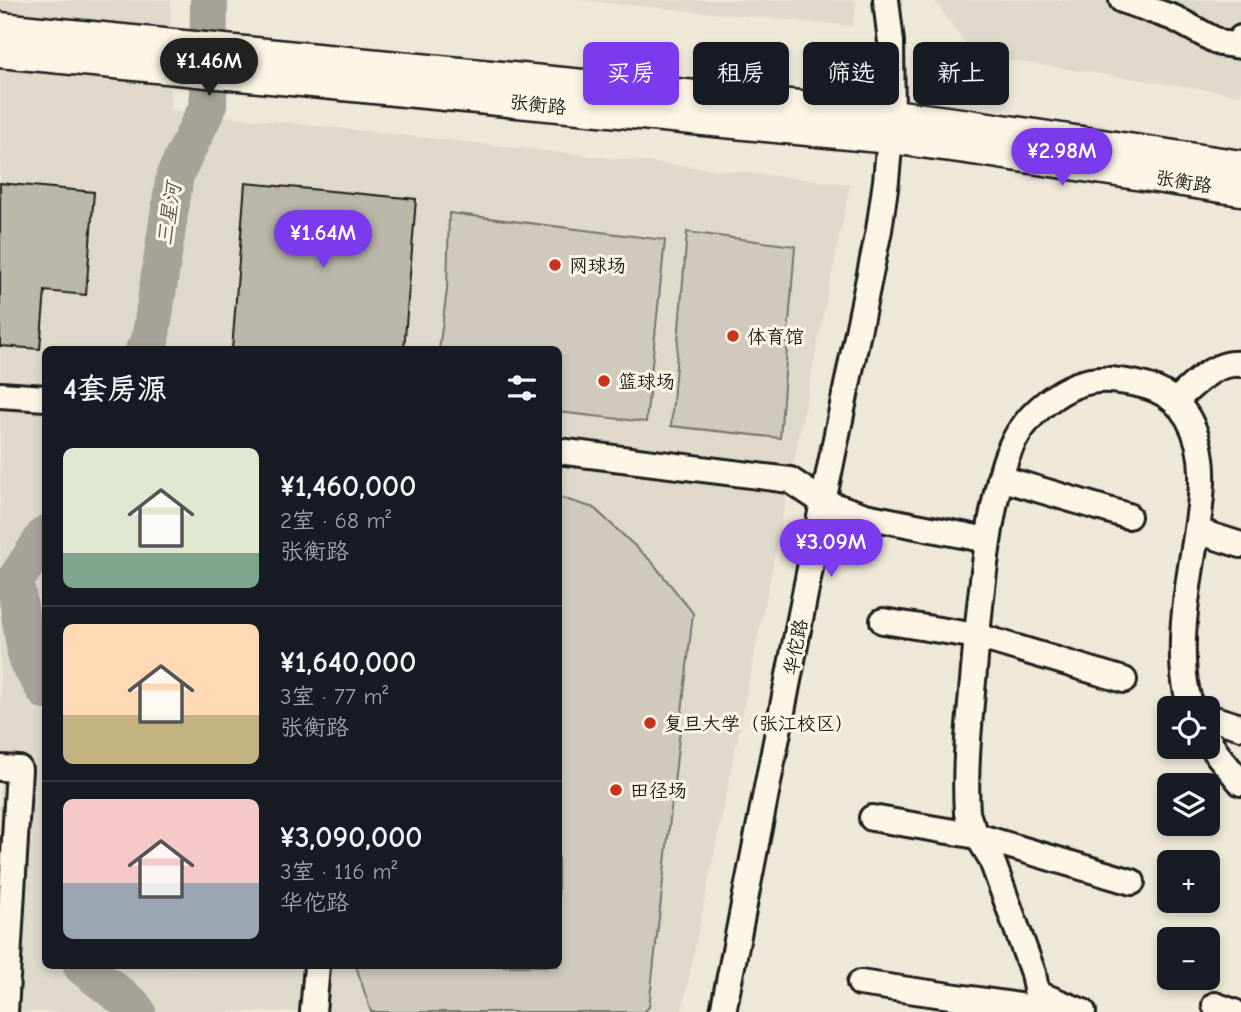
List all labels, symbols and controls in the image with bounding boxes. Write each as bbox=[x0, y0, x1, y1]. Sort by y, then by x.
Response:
pin: ¥1.46M bbox=[152, 38, 266, 98]
chip: 买房 bbox=[583, 42, 679, 105]
chip: 租房 bbox=[693, 42, 789, 105]
chip: 筛选 bbox=[803, 42, 899, 105]
chip: 新上 bbox=[913, 42, 1009, 105]
text: ¥1.46M bbox=[176, 47, 242, 74]
street label: 张衡路 bbox=[508, 91, 567, 119]
pin: ¥2.98M bbox=[1005, 128, 1119, 188]
text: ¥2.98M bbox=[1027, 137, 1097, 164]
street label: 张衡路 bbox=[1154, 167, 1214, 197]
water label: 三星河 bbox=[152, 178, 186, 247]
pin: ¥1.64M bbox=[266, 210, 380, 270]
text: ¥1.64M bbox=[290, 219, 356, 246]
place label: 网球场 bbox=[569, 255, 626, 277]
marker: 网球场 bbox=[547, 257, 563, 273]
place label: 体育馆 bbox=[747, 326, 804, 348]
marker: 体育馆 bbox=[725, 328, 741, 344]
icon: filters bbox=[503, 369, 541, 407]
place label: 篮球场 bbox=[618, 371, 675, 393]
text: 4套房源 bbox=[63, 372, 167, 407]
marker: 篮球场 bbox=[596, 373, 612, 389]
text: ¥1,460,000 bbox=[280, 469, 416, 504]
icon: home bbox=[119, 476, 203, 560]
text: 2室 · 68 m² bbox=[280, 507, 391, 534]
pin: ¥3.09M bbox=[774, 520, 888, 579]
text: ¥3.09M bbox=[796, 528, 866, 555]
text: 张衡路 bbox=[280, 538, 349, 565]
street label: 华佗路 bbox=[780, 617, 812, 677]
text: ¥1,640,000 bbox=[280, 645, 416, 680]
icon: home bbox=[119, 652, 203, 736]
text: 3室 · 77 m² bbox=[280, 683, 388, 710]
map controls bbox=[1157, 696, 1220, 990]
button: locate bbox=[1157, 696, 1220, 759]
place label: 复旦大学（张江校区） bbox=[664, 713, 854, 735]
text: 张衡路 bbox=[280, 714, 349, 741]
marker: 复旦大学（张江校区） bbox=[642, 715, 658, 731]
button: layers bbox=[1157, 773, 1220, 836]
place label: 田径场 bbox=[630, 780, 687, 802]
marker: 田径场 bbox=[608, 782, 624, 798]
text: ¥3,090,000 bbox=[280, 820, 423, 855]
icon: home bbox=[119, 827, 203, 911]
button: + bbox=[1157, 850, 1220, 913]
text: 3室 · 116 m² bbox=[280, 858, 397, 885]
text: 华佗路 bbox=[280, 889, 349, 916]
button: − bbox=[1157, 927, 1220, 990]

